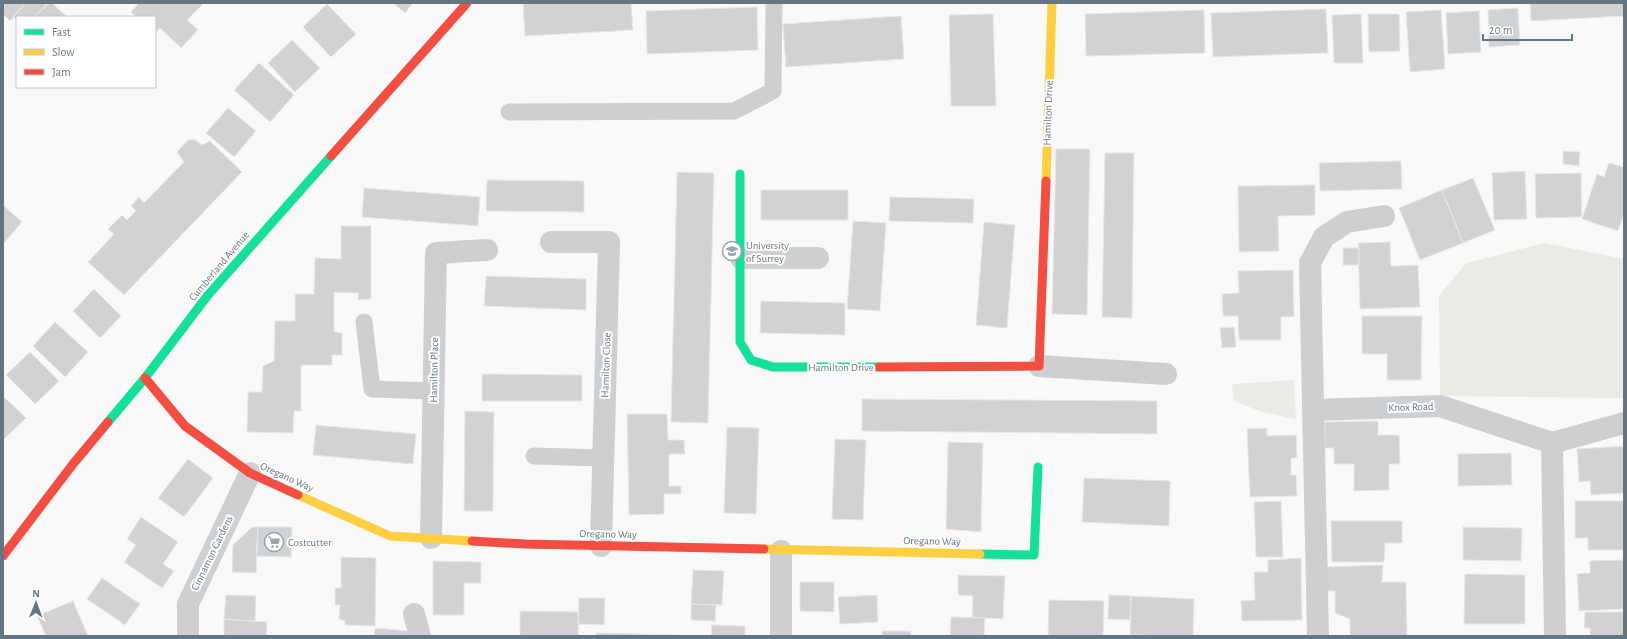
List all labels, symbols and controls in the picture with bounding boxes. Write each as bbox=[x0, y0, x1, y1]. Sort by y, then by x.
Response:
legend bbox=[16, 16, 156, 88]
scale bar bbox=[1483, 16, 1572, 42]
text: 20 m bbox=[1489, 24, 1512, 36]
text: Fast bbox=[52, 26, 71, 38]
text: Slow bbox=[52, 46, 74, 58]
text: Jam bbox=[52, 66, 71, 78]
street label: Hamilton Drive bbox=[1041, 80, 1055, 146]
street label: Cumberland Avenue bbox=[187, 229, 251, 303]
school or university icon: University of Surrey bbox=[721, 240, 743, 262]
place label: University of Surrey bbox=[746, 240, 789, 264]
street label: Hamilton Close bbox=[599, 332, 613, 398]
street label: Hamilton Place bbox=[428, 337, 440, 403]
street label: Hamilton Drive bbox=[808, 362, 874, 373]
street label: Knox Road bbox=[1388, 401, 1434, 413]
street label: Oregano Way bbox=[259, 460, 316, 494]
street label: Cinnamon Gardens bbox=[189, 514, 235, 592]
street label: Oregano Way bbox=[579, 528, 637, 540]
supermarket icon: Costcutter bbox=[263, 531, 285, 553]
street label: Oregano Way bbox=[903, 535, 961, 547]
place label: Costcutter bbox=[288, 537, 332, 548]
north arrow bbox=[16, 583, 56, 623]
text: N bbox=[32, 588, 40, 599]

